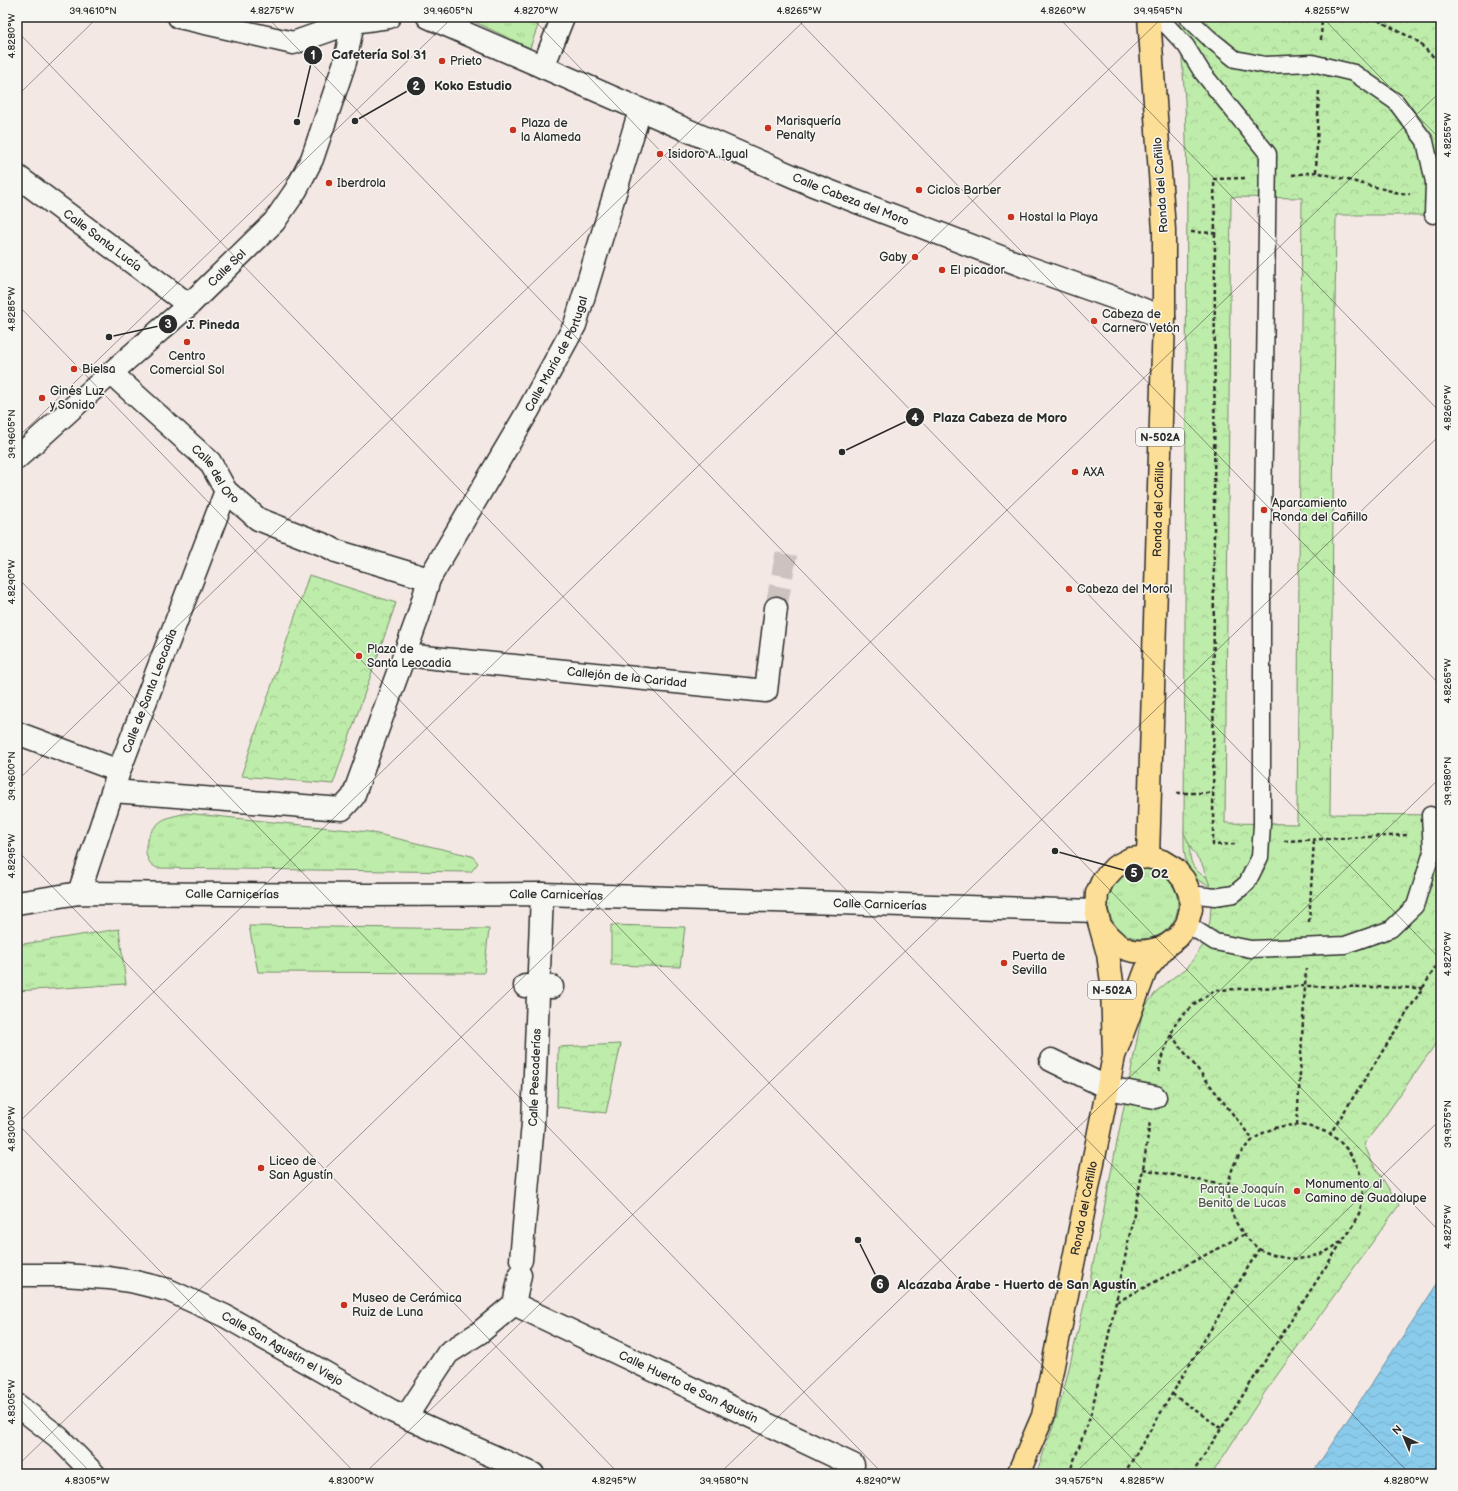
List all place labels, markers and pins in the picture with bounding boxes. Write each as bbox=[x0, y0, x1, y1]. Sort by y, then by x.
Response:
callout: Cafetería Sol 31 bbox=[303, 42, 434, 67]
place label: Prieto bbox=[450, 54, 482, 69]
marker: Prieto bbox=[437, 56, 447, 66]
callout: Koko Estudio bbox=[406, 73, 520, 98]
place label: Marisquería Penalty bbox=[776, 114, 841, 143]
place label: Plaza de la Alameda bbox=[521, 116, 581, 145]
marker: Marisquería Penalty bbox=[763, 123, 773, 133]
marker: Plaza de la Alameda bbox=[508, 125, 518, 135]
place label: Isidoro A. Igual bbox=[668, 147, 748, 162]
marker: Isidoro A. Igual bbox=[655, 149, 665, 159]
place label: Iberdrola bbox=[337, 176, 386, 191]
marker: Iberdrola bbox=[324, 178, 334, 188]
place label: Ciclos Barber bbox=[927, 183, 1002, 198]
marker: Ciclos Barber bbox=[914, 185, 924, 195]
place label: Hostal la Playa bbox=[1019, 210, 1098, 225]
marker: Hostal la Playa bbox=[1006, 212, 1016, 222]
place label: Gaby bbox=[879, 250, 908, 265]
marker: Gaby bbox=[910, 252, 920, 262]
place label: El picador bbox=[950, 263, 1005, 278]
marker: El picador bbox=[937, 265, 947, 275]
place label: Cabeza de Carnero Vetón bbox=[1102, 307, 1180, 336]
callout: J. Pineda bbox=[158, 311, 248, 336]
marker: Cabeza de Carnero Vetón bbox=[1089, 316, 1099, 326]
marker: Centro Comercial Sol bbox=[182, 337, 192, 347]
place label: Centro Comercial Sol bbox=[150, 349, 224, 378]
place label: Bielsa bbox=[82, 362, 116, 377]
marker: Bielsa bbox=[69, 364, 79, 374]
place label: Ginés Luz y Sonido bbox=[49, 384, 105, 413]
marker: Ginés Luz y Sonido bbox=[37, 393, 47, 403]
callout: Plaza Cabeza de Moro bbox=[905, 405, 1075, 430]
place label: AXA bbox=[1083, 465, 1105, 480]
marker: AXA bbox=[1070, 467, 1080, 477]
place label: Aparcamiento Ronda del Cañillo bbox=[1272, 496, 1368, 525]
marker: Aparcamiento Ronda del Cañillo bbox=[1259, 505, 1269, 515]
place label: Cabeza del Morol bbox=[1077, 582, 1173, 597]
marker: Cabeza del Morol bbox=[1064, 584, 1074, 594]
place label: Plaza de Santa Leocadia bbox=[367, 642, 452, 671]
marker: Plaza de Santa Leocadia bbox=[354, 651, 364, 661]
callout: O2 bbox=[1124, 861, 1177, 886]
place label: Puerta de Sevilla bbox=[1012, 949, 1065, 978]
marker: Puerta de Sevilla bbox=[999, 958, 1009, 968]
place label: Liceo de San Agustín bbox=[269, 1154, 333, 1183]
marker: Liceo de San Agustín bbox=[256, 1163, 266, 1173]
place label: Monumento al Camino de Guadalupe bbox=[1305, 1177, 1427, 1206]
marker: Monumento al Camino de Guadalupe bbox=[1292, 1186, 1302, 1196]
callout: Alcazaba Árabe - Huerto de San Agustín bbox=[870, 1272, 1144, 1297]
place label: Museo de Cerámica Ruiz de Luna bbox=[352, 1291, 462, 1320]
marker: Museo de Cerámica Ruiz de Luna bbox=[339, 1300, 349, 1310]

